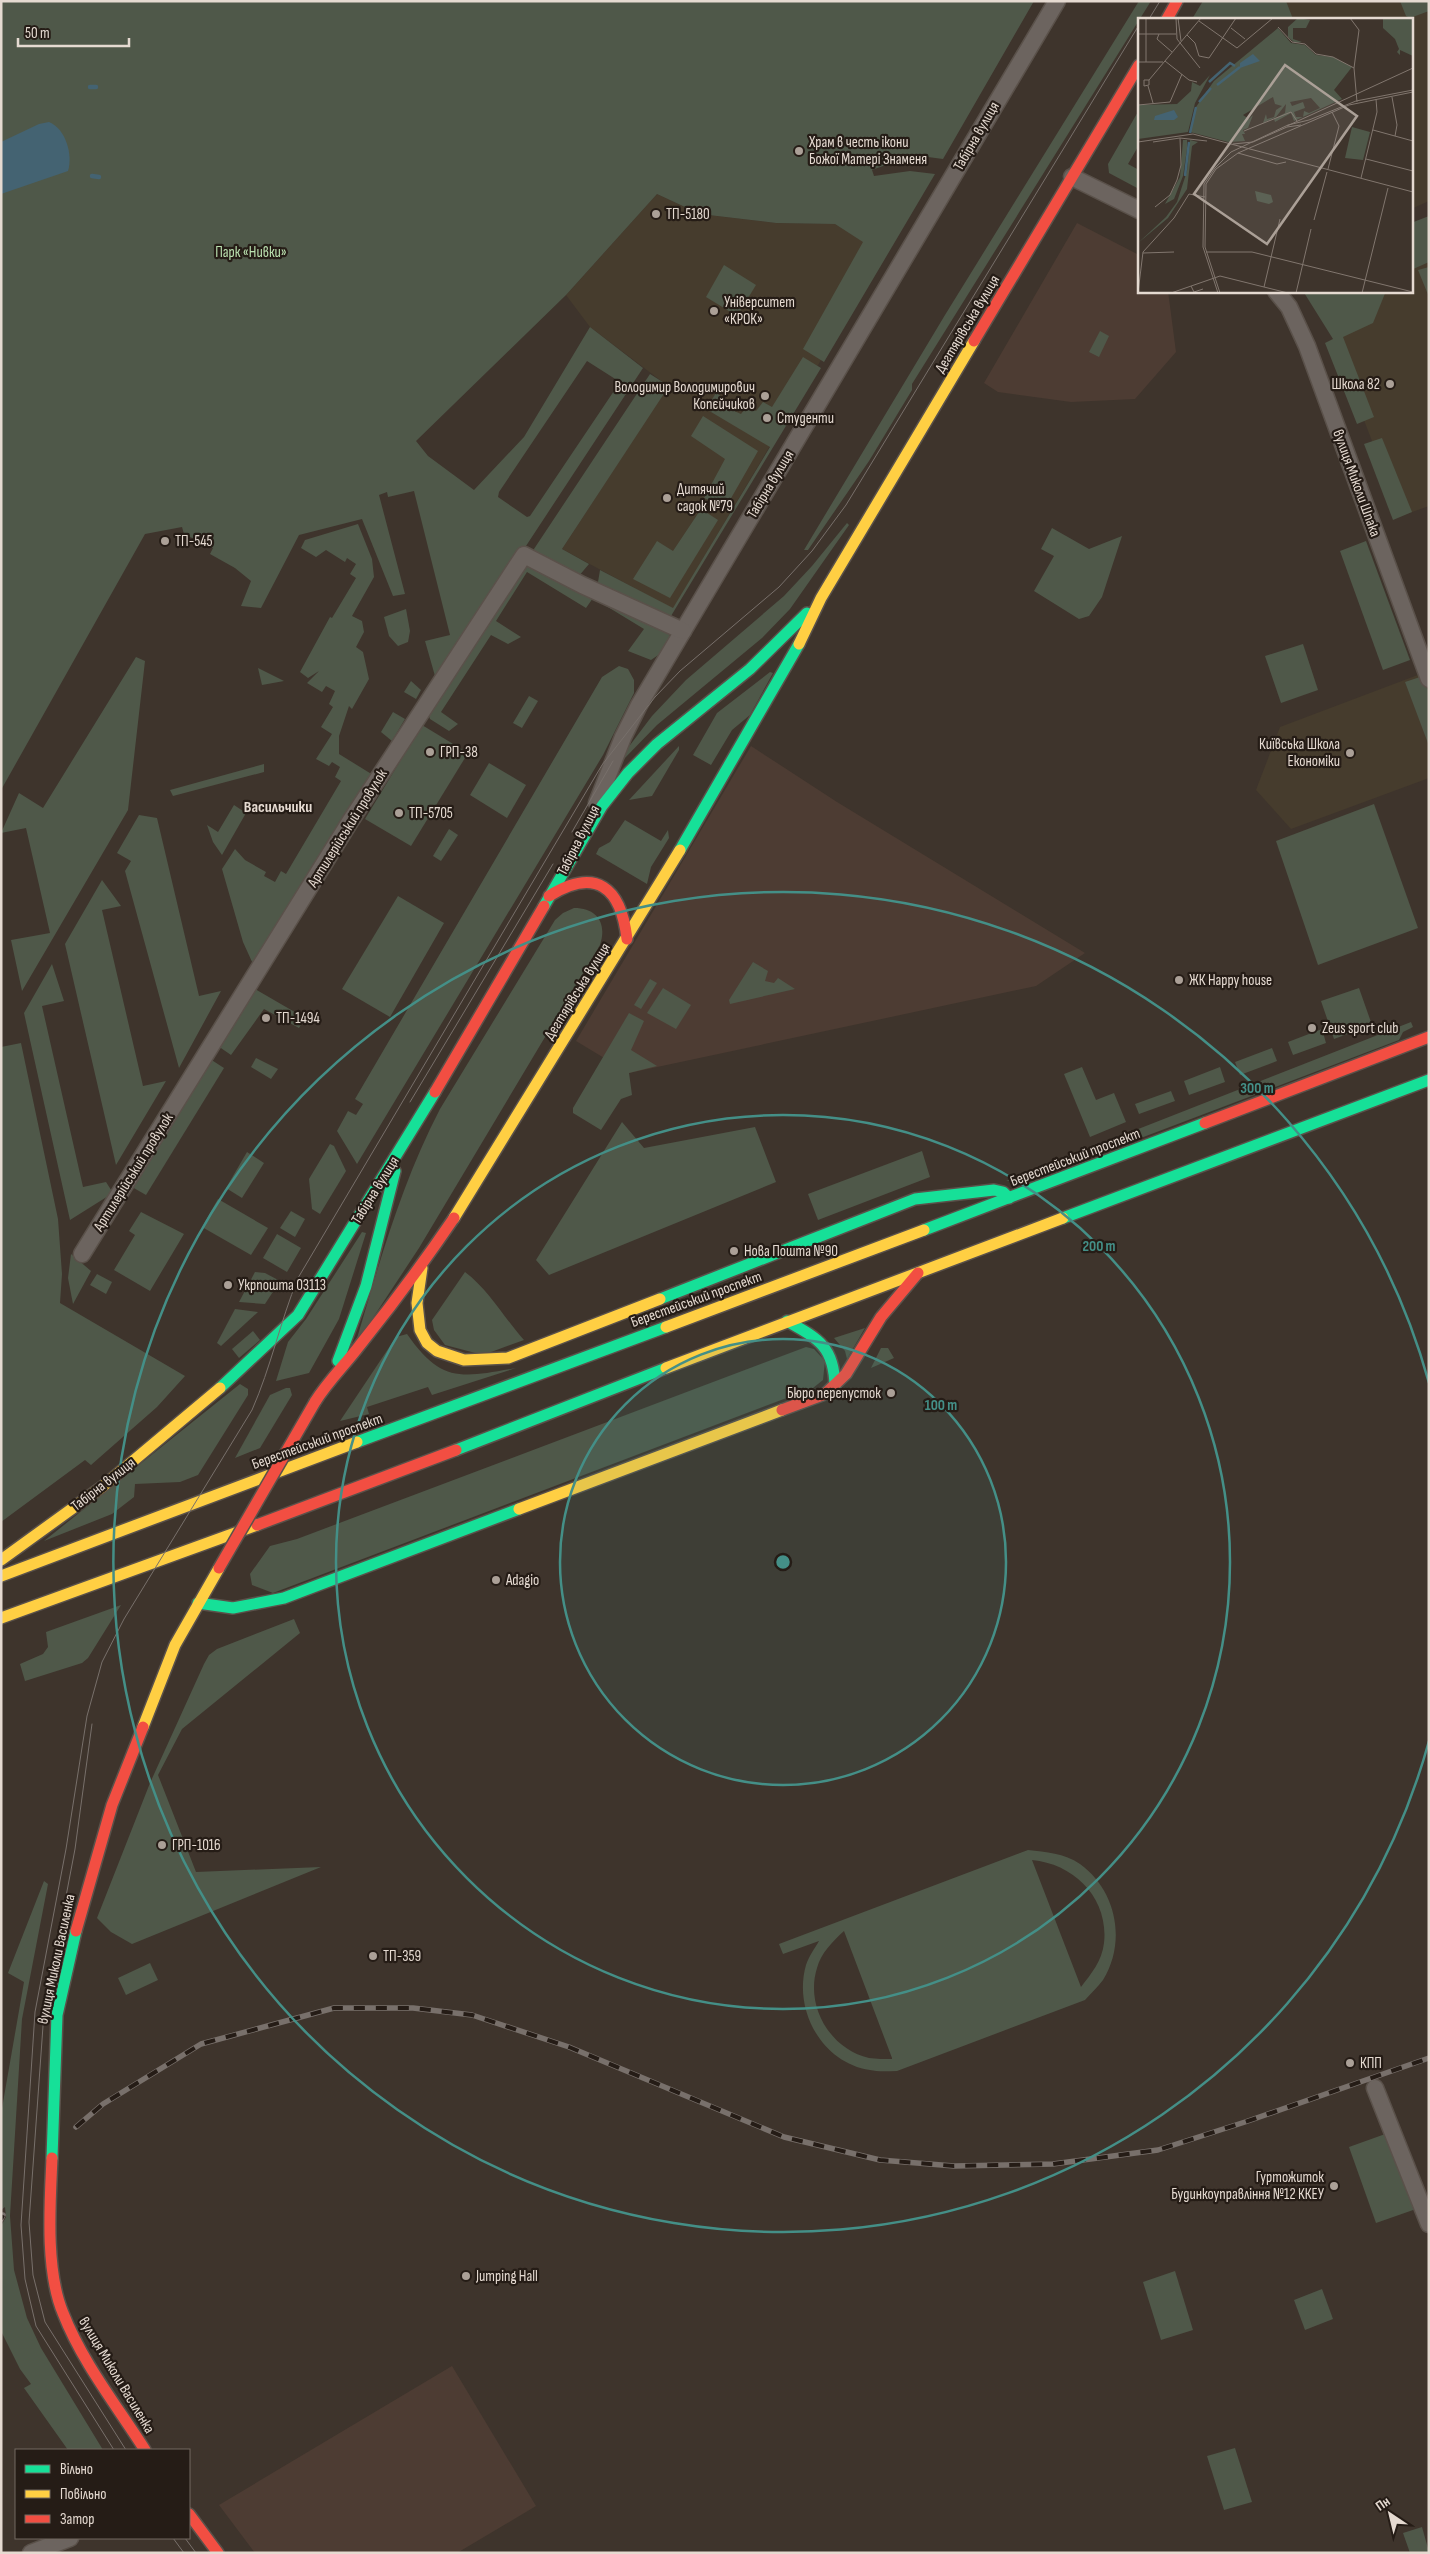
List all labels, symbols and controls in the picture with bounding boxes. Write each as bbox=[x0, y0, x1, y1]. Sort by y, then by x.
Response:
scale bar bbox=[18, 15, 129, 47]
inset map bbox=[1138, 18, 1412, 292]
text: 50 m bbox=[25, 24, 50, 43]
street label: Табірна вулиця bbox=[949, 98, 1004, 174]
place label: Храм в честь ікони Божої Матері Знаменя bbox=[808, 133, 927, 169]
marker: Храм в честь ікони Божої Матері Знаменя bbox=[793, 145, 805, 157]
place label: ТП-5180 bbox=[666, 205, 710, 224]
marker: ТП-5180 bbox=[650, 208, 662, 220]
park label: Парк «Нивки» bbox=[215, 243, 287, 262]
street label: Дегтярівська вулиця bbox=[931, 272, 1004, 377]
place label: Університет «КРОК» bbox=[724, 293, 795, 329]
marker: Університет «КРОК» bbox=[708, 305, 720, 317]
place label: Школа 82 bbox=[1331, 375, 1380, 394]
place label: Володимир Володимирович Копєйчиков bbox=[615, 378, 755, 414]
marker: Школа 82 bbox=[1384, 378, 1396, 390]
marker: Володимир Володимирович Копєйчиков bbox=[759, 390, 771, 402]
place label: Студенти bbox=[777, 409, 834, 428]
marker: Студенти bbox=[761, 412, 773, 424]
street label: вулиця Миколи Шпака bbox=[1328, 427, 1385, 540]
street label: Табірна вулиця bbox=[743, 447, 798, 522]
place label: Дитячий садок №79 bbox=[677, 480, 733, 516]
marker: Дитячий садок №79 bbox=[661, 492, 673, 504]
place label: ТП-545 bbox=[175, 532, 213, 551]
marker: ТП-545 bbox=[159, 535, 171, 547]
place label: Київська Школа Економіки bbox=[1259, 735, 1340, 771]
place label: ГРП-38 bbox=[440, 743, 478, 762]
marker: ГРП-38 bbox=[424, 746, 436, 758]
marker: Київська Школа Економіки bbox=[1344, 747, 1356, 759]
street label: Артилерійський провулок bbox=[303, 765, 392, 892]
district label: Васильчики bbox=[244, 798, 312, 817]
street label: Табірна вулиця bbox=[553, 802, 604, 878]
place label: ТП-5705 bbox=[409, 804, 453, 823]
marker: ТП-5705 bbox=[393, 807, 405, 819]
street label: Дегтярівська вулиця bbox=[540, 939, 615, 1043]
place label: ЖК Happy house bbox=[1189, 971, 1272, 990]
marker: ЖК Happy house bbox=[1173, 974, 1185, 986]
place label: ТП-1494 bbox=[276, 1009, 320, 1028]
marker: ТП-1494 bbox=[260, 1012, 272, 1024]
place label: Zeus sport club bbox=[1322, 1019, 1399, 1038]
marker: Zeus sport club bbox=[1306, 1022, 1318, 1034]
text: 300 m bbox=[1240, 1079, 1274, 1098]
street label: Артилерійський провулок bbox=[89, 1109, 178, 1236]
street label: Берестейський проспект bbox=[1007, 1124, 1143, 1191]
street label: Табірна вулиця bbox=[347, 1153, 404, 1228]
text: 200 m bbox=[1082, 1237, 1116, 1256]
place label: Нова Пошта №90 bbox=[744, 1242, 838, 1261]
marker: Нова Пошта №90 bbox=[728, 1245, 740, 1257]
street label: Берестейський проспект bbox=[628, 1267, 764, 1332]
place label: Укрпошта 03113 bbox=[238, 1276, 326, 1295]
marker: Укрпошта 03113 bbox=[222, 1279, 234, 1291]
place label: Бюро перепусток bbox=[787, 1384, 881, 1403]
marker: Бюро перепусток bbox=[885, 1387, 897, 1399]
text: 100 m bbox=[925, 1396, 957, 1415]
street label: Берестейський проспект bbox=[249, 1409, 385, 1474]
street label: Табірна вулиця bbox=[67, 1453, 139, 1515]
centre of rings bbox=[774, 1553, 792, 1571]
place label: Adagio bbox=[505, 1571, 539, 1590]
marker: Adagio bbox=[490, 1574, 502, 1586]
place label: ГРП-1016 bbox=[172, 1836, 221, 1855]
marker: ГРП-1016 bbox=[156, 1839, 168, 1851]
street label: вулиця Миколи Василенка bbox=[33, 1892, 80, 2026]
place label: ТП-359 bbox=[383, 1947, 421, 1966]
marker: ТП-359 bbox=[367, 1950, 379, 1962]
place label: КПП bbox=[1360, 2054, 1382, 2073]
marker: КПП bbox=[1344, 2057, 1356, 2069]
place label: Гуртожиток Будинкоуправління №12 ККЕУ bbox=[1171, 2168, 1325, 2204]
marker: Гуртожиток Будинкоуправління №12 ККЕУ bbox=[1328, 2180, 1340, 2192]
place label: Jumping Hall bbox=[475, 2267, 538, 2286]
marker: Jumping Hall bbox=[460, 2270, 472, 2282]
street label: вулиця Миколи Василенка bbox=[74, 2314, 159, 2437]
legend bbox=[15, 2449, 190, 2539]
text: Вільно bbox=[60, 2460, 93, 2479]
text: Повільно bbox=[60, 2485, 106, 2504]
north arrow bbox=[1365, 2489, 1415, 2539]
text: Пн bbox=[1372, 2493, 1393, 2515]
text: Затор bbox=[60, 2510, 94, 2529]

